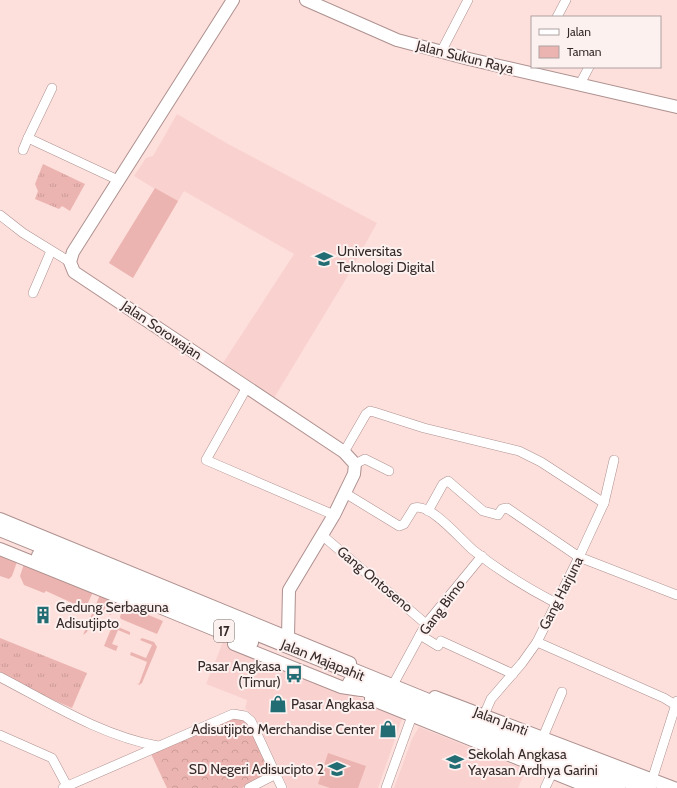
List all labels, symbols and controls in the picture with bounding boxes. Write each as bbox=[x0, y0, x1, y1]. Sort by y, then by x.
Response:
legend bbox=[531, 16, 661, 68]
text: Jalan bbox=[566, 24, 591, 39]
street label: Jalan Sukun Raya bbox=[413, 36, 516, 78]
text: Taman bbox=[567, 44, 602, 59]
place label: Universitas Teknologi Digital bbox=[337, 242, 435, 276]
school or university icon: Universitas Teknologi Digital bbox=[314, 249, 334, 269]
street label: Jalan Sorowajan bbox=[117, 296, 206, 364]
street label: Gang Ontoseno bbox=[333, 542, 417, 616]
street label: Gang Harjuna bbox=[535, 553, 587, 633]
street label: Gang Bimo bbox=[415, 575, 469, 638]
place label: Gedung Serbaguna Adisutjipto bbox=[56, 598, 169, 632]
building icon: Gedung Serbaguna Adisutjipto bbox=[33, 605, 53, 625]
road number: 17 bbox=[214, 620, 234, 642]
street label: Jalan Majapahit bbox=[278, 635, 368, 685]
place label: Pasar Angkasa (Timur) bbox=[198, 657, 281, 691]
bus stop icon: Pasar Angkasa (Timur) bbox=[284, 664, 304, 684]
shop icon: Pasar Angkasa bbox=[268, 694, 288, 714]
place label: Pasar Angkasa bbox=[291, 695, 375, 713]
street label: Jalan Janti bbox=[470, 702, 531, 740]
shop icon: Adisutjipto Merchandise Center bbox=[378, 719, 398, 739]
place label: Adisutjipto Merchandise Center bbox=[191, 720, 376, 738]
place label: Sekolah Angkasa Yayasan Ardhya Garini bbox=[467, 745, 598, 779]
school or university icon: Sekolah Angkasa Yayasan Ardhya Garini bbox=[445, 752, 465, 772]
school or university icon: SD Negeri Adisucipto 2 bbox=[327, 759, 347, 779]
place label: SD Negeri Adisucipto 2 bbox=[189, 760, 324, 778]

